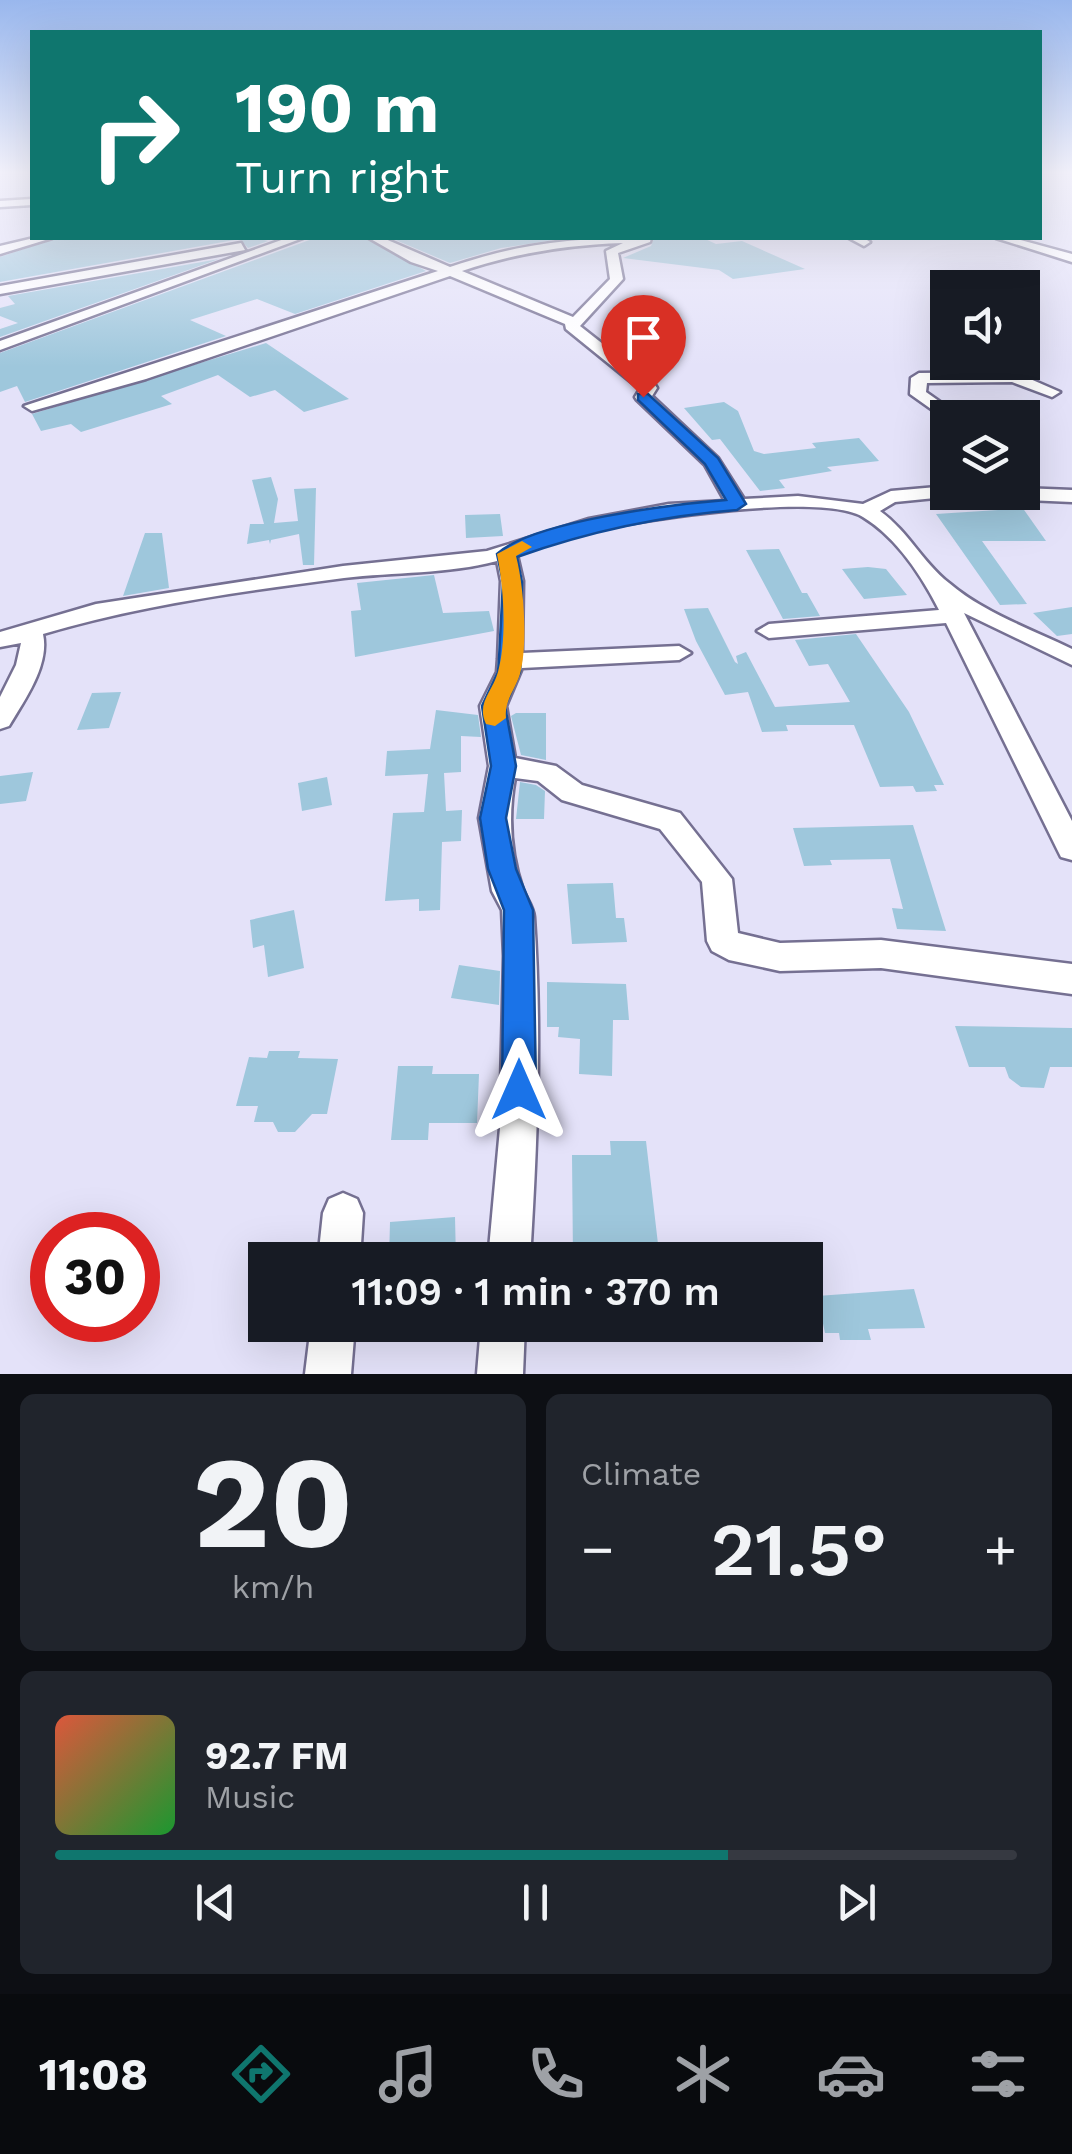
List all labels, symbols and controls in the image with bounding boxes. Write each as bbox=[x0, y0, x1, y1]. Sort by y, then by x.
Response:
text: 190 m bbox=[235, 67, 439, 149]
icon: right bbox=[70, 70, 200, 200]
text: Turn right bbox=[235, 151, 449, 204]
map controls bbox=[930, 270, 1040, 510]
button: sound bbox=[930, 270, 1040, 380]
pin bbox=[601, 295, 686, 398]
icon: arrive bbox=[616, 310, 671, 365]
button: layers bbox=[930, 400, 1040, 510]
position arrow bbox=[467, 1038, 571, 1142]
speed limit sign: 30 bbox=[30, 1212, 160, 1342]
text: 11:09 · 1 min · 370 m bbox=[351, 1270, 720, 1314]
text: 20 bbox=[192, 1426, 354, 1579]
text: Climate bbox=[581, 1455, 701, 1493]
text: 21.5° bbox=[711, 1505, 887, 1593]
text: − bbox=[581, 1517, 614, 1581]
text: + bbox=[984, 1517, 1017, 1581]
text: km/h bbox=[232, 1568, 314, 1606]
text: 92.7 FM bbox=[205, 1734, 349, 1778]
text: Music bbox=[205, 1778, 295, 1816]
icon: previous bbox=[188, 1875, 243, 1930]
icon: pause bbox=[508, 1875, 563, 1930]
icon: next bbox=[829, 1875, 884, 1930]
icon: directions bbox=[226, 2039, 296, 2109]
icon: music bbox=[373, 2039, 443, 2109]
icon: phone bbox=[521, 2039, 591, 2109]
icon: climate bbox=[668, 2039, 738, 2109]
icon: car bbox=[816, 2039, 886, 2109]
icon: filters bbox=[963, 2039, 1033, 2109]
text: 11:08 bbox=[39, 2048, 148, 2101]

